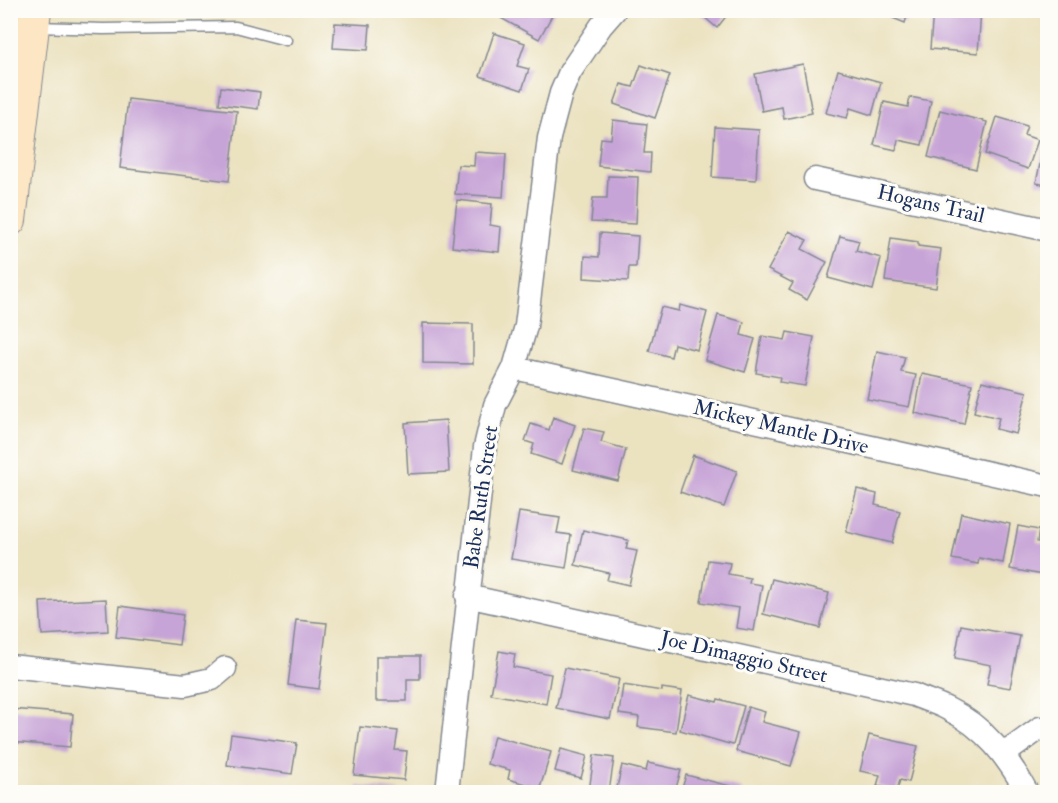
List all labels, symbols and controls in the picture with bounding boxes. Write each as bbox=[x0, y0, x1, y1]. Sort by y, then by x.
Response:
street label: Hogans Trail bbox=[875, 179, 988, 230]
street label: Mickey Mantle Drive bbox=[691, 394, 872, 460]
street label: Babe Ruth Street bbox=[458, 423, 504, 570]
street label: Joe Dimaggio Street bbox=[657, 624, 830, 689]

